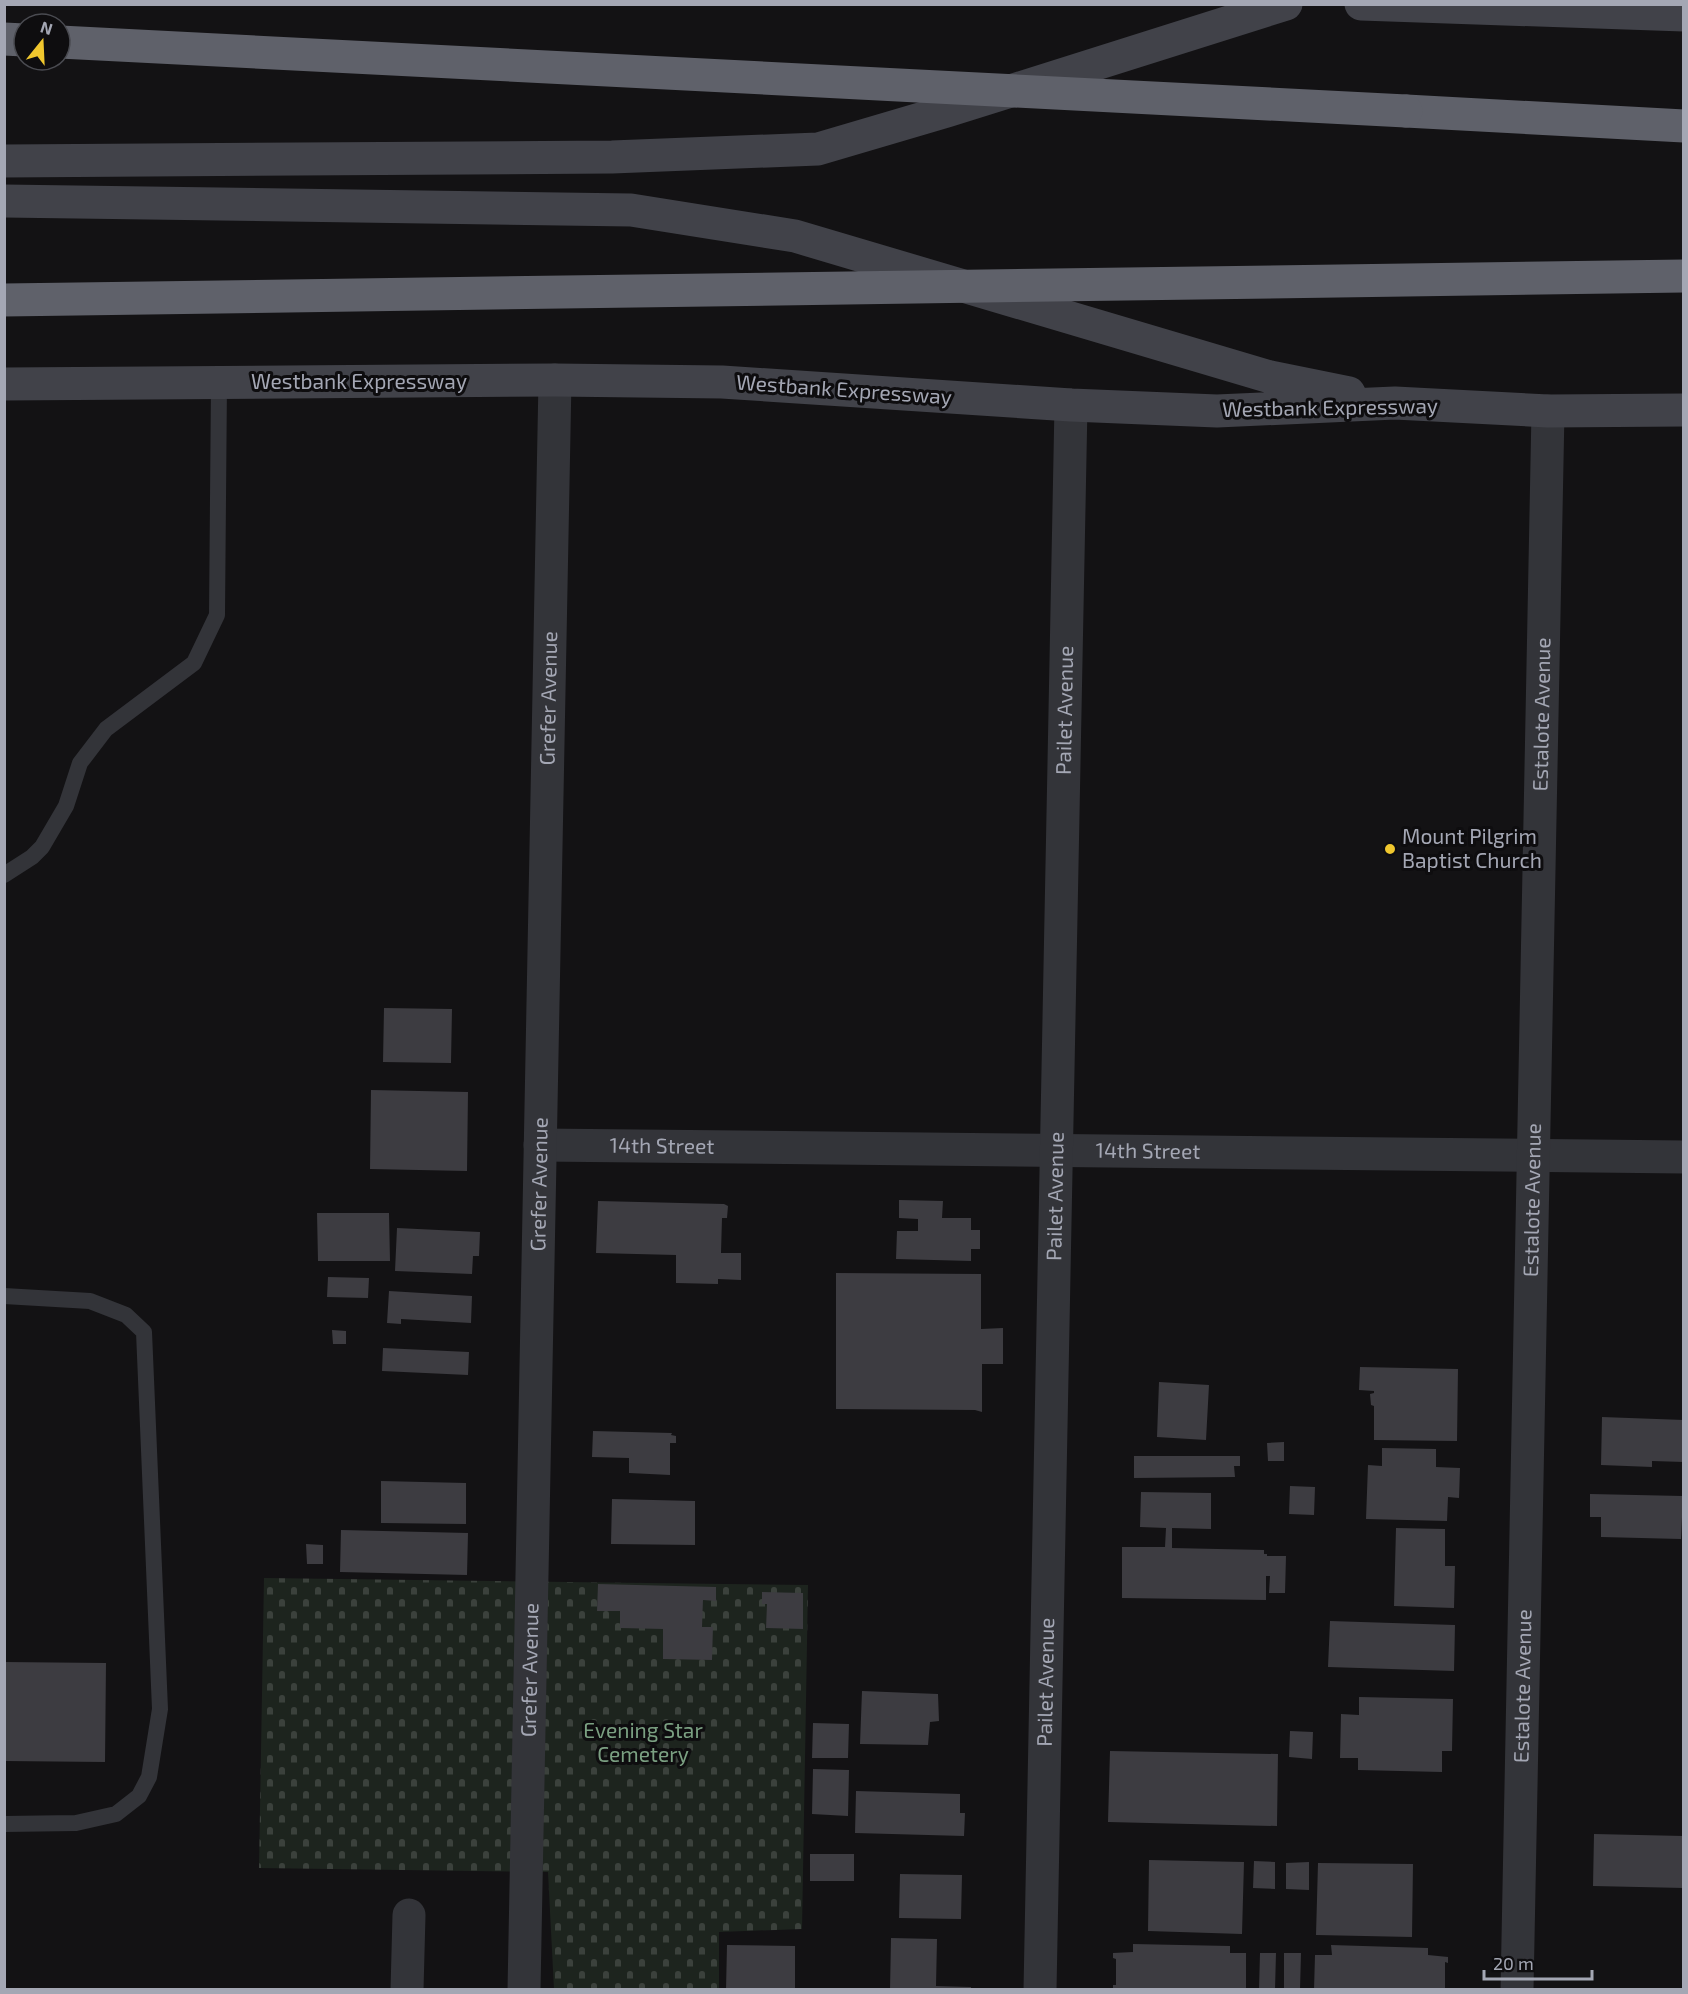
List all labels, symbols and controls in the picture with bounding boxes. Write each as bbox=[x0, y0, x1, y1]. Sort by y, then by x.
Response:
north arrow bbox=[12, 12, 72, 72]
text: N bbox=[38, 16, 55, 38]
street label: Westbank Expressway bbox=[251, 368, 467, 393]
street label: Westbank Expressway bbox=[735, 368, 953, 409]
street label: Westbank Expressway bbox=[1222, 392, 1438, 421]
street label: Grefer Avenue bbox=[534, 631, 561, 766]
street label: Estalote Avenue bbox=[1527, 637, 1555, 791]
street label: Pailet Avenue bbox=[1050, 645, 1077, 775]
place label: Mount Pilgrim Baptist Church bbox=[1402, 823, 1542, 872]
marker: Mount Pilgrim Baptist Church bbox=[1383, 842, 1397, 856]
street label: Grefer Avenue bbox=[524, 1117, 552, 1252]
street label: Estalote Avenue bbox=[1517, 1123, 1545, 1277]
street label: Pailet Avenue bbox=[1040, 1131, 1068, 1261]
street label: 14th Street bbox=[610, 1132, 714, 1158]
street label: 14th Street bbox=[1096, 1137, 1200, 1163]
street label: Grefer Avenue bbox=[515, 1603, 542, 1737]
street label: Estalote Avenue bbox=[1507, 1609, 1535, 1763]
street label: Pailet Avenue bbox=[1031, 1617, 1058, 1747]
park label: Evening Star Cemetery bbox=[583, 1717, 703, 1766]
scale bar bbox=[1484, 1943, 1592, 1981]
text: 20 m bbox=[1493, 1952, 1534, 1974]

